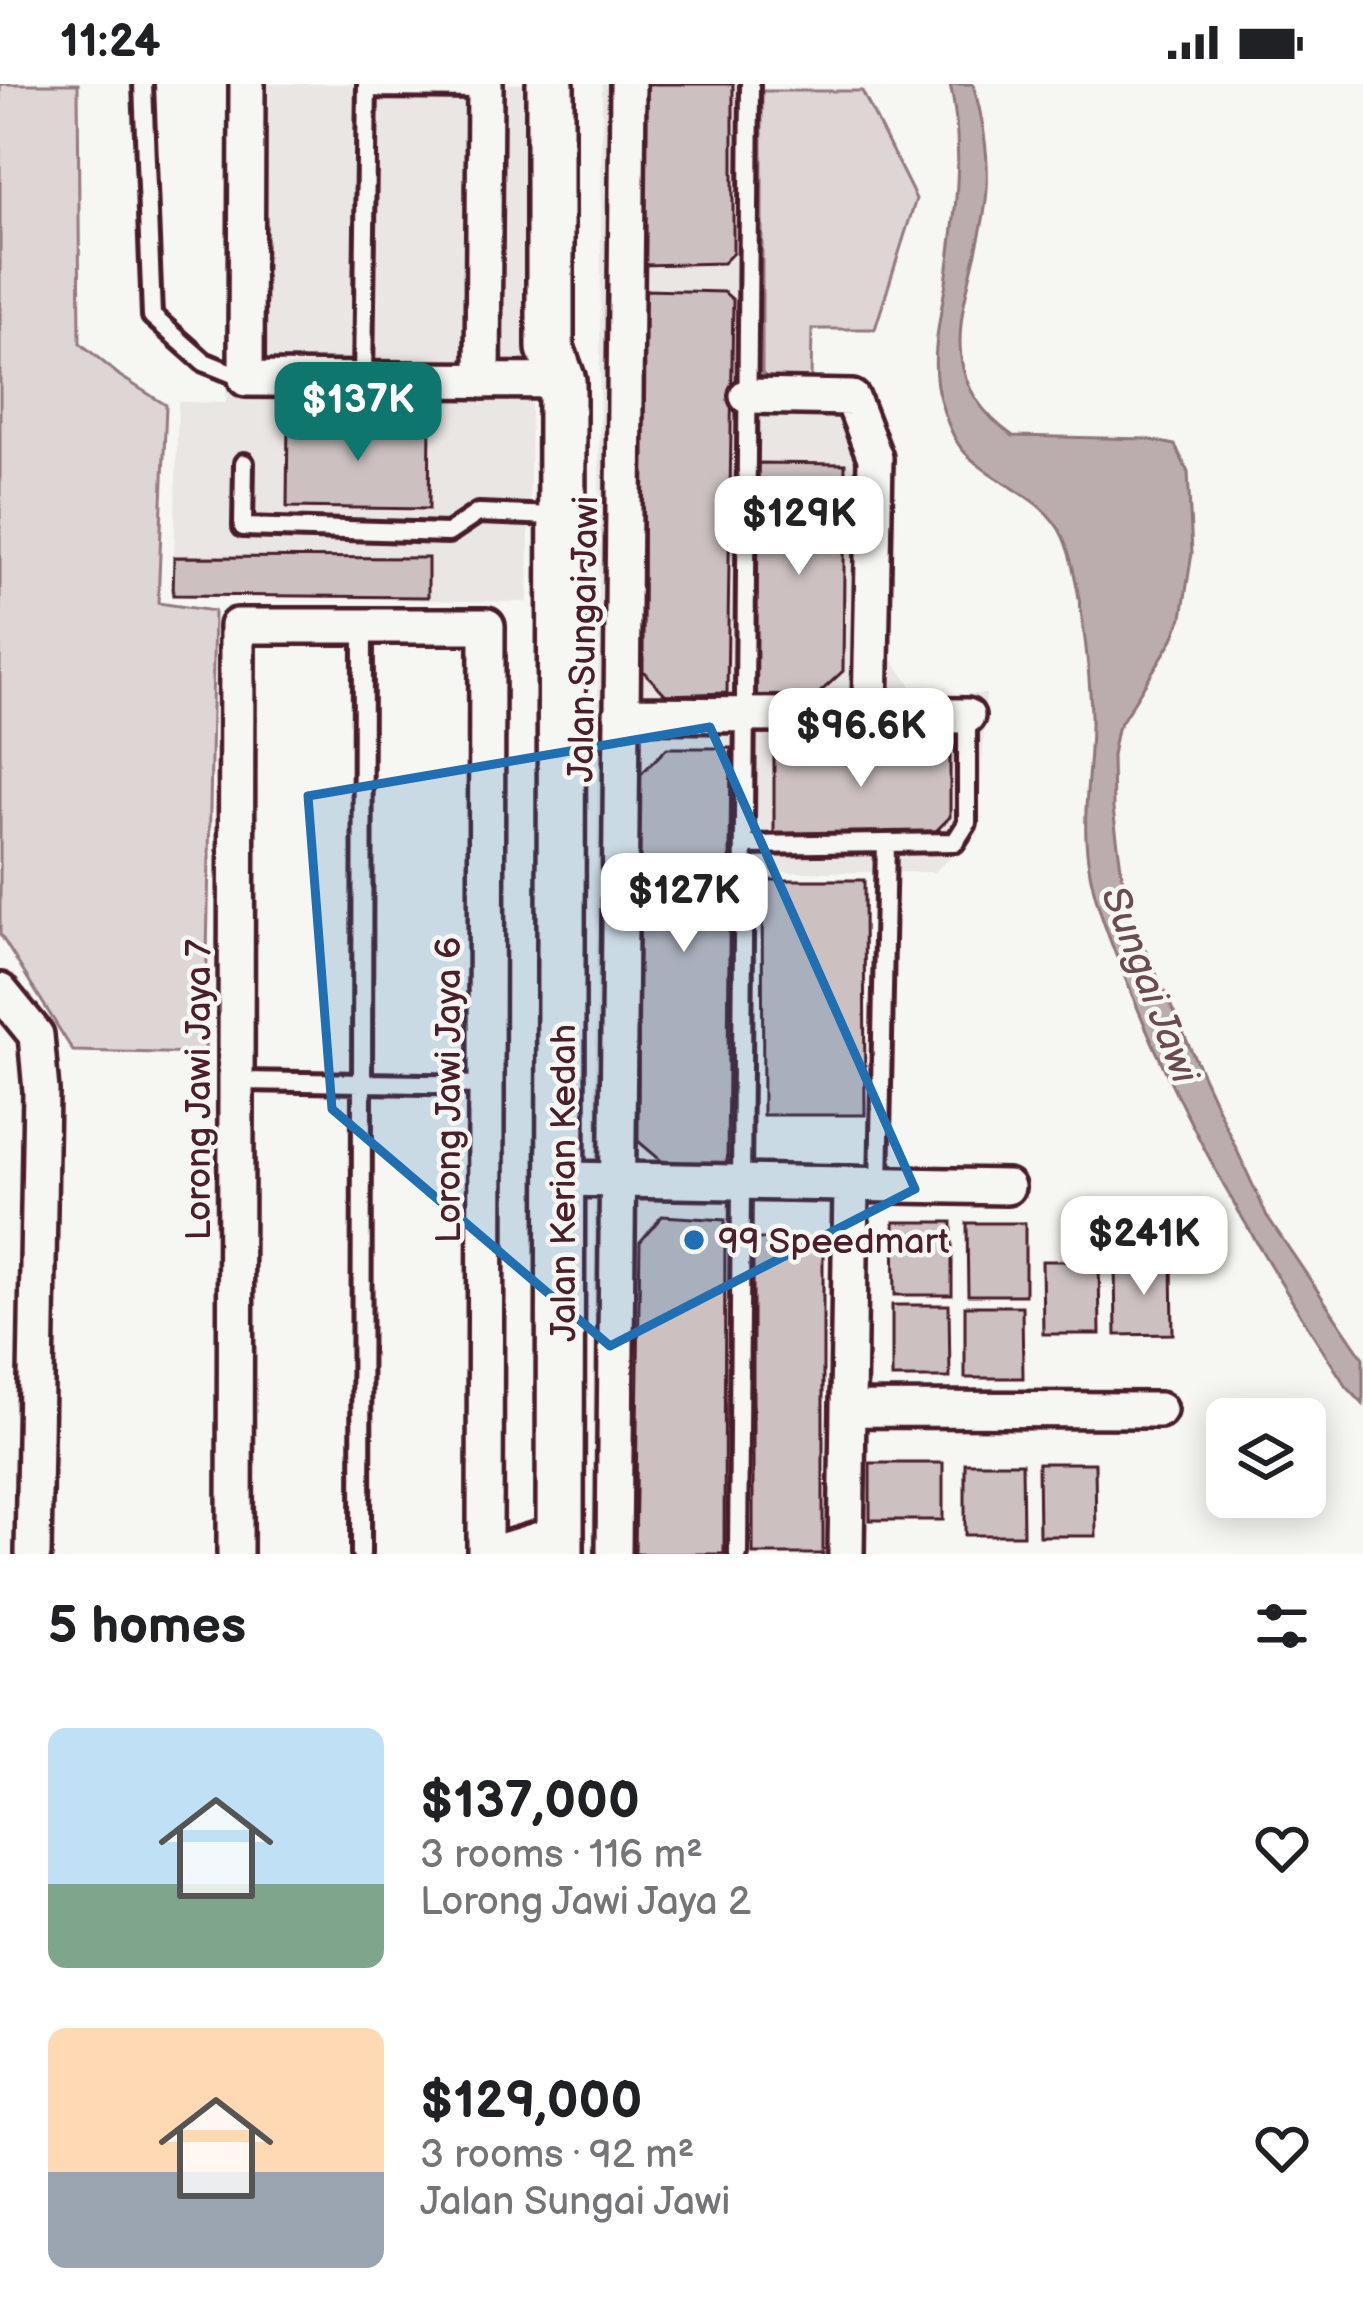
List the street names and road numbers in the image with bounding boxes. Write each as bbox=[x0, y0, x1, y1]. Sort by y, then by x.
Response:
street label: Jalan Sungai Jawi bbox=[561, 495, 608, 783]
street label: Lorong Jawi Jaya 6 bbox=[428, 937, 471, 1243]
street label: Lorong Jawi Jaya 7 bbox=[178, 939, 221, 1241]
street label: Jalan Kerian Kedah bbox=[543, 1024, 586, 1342]

